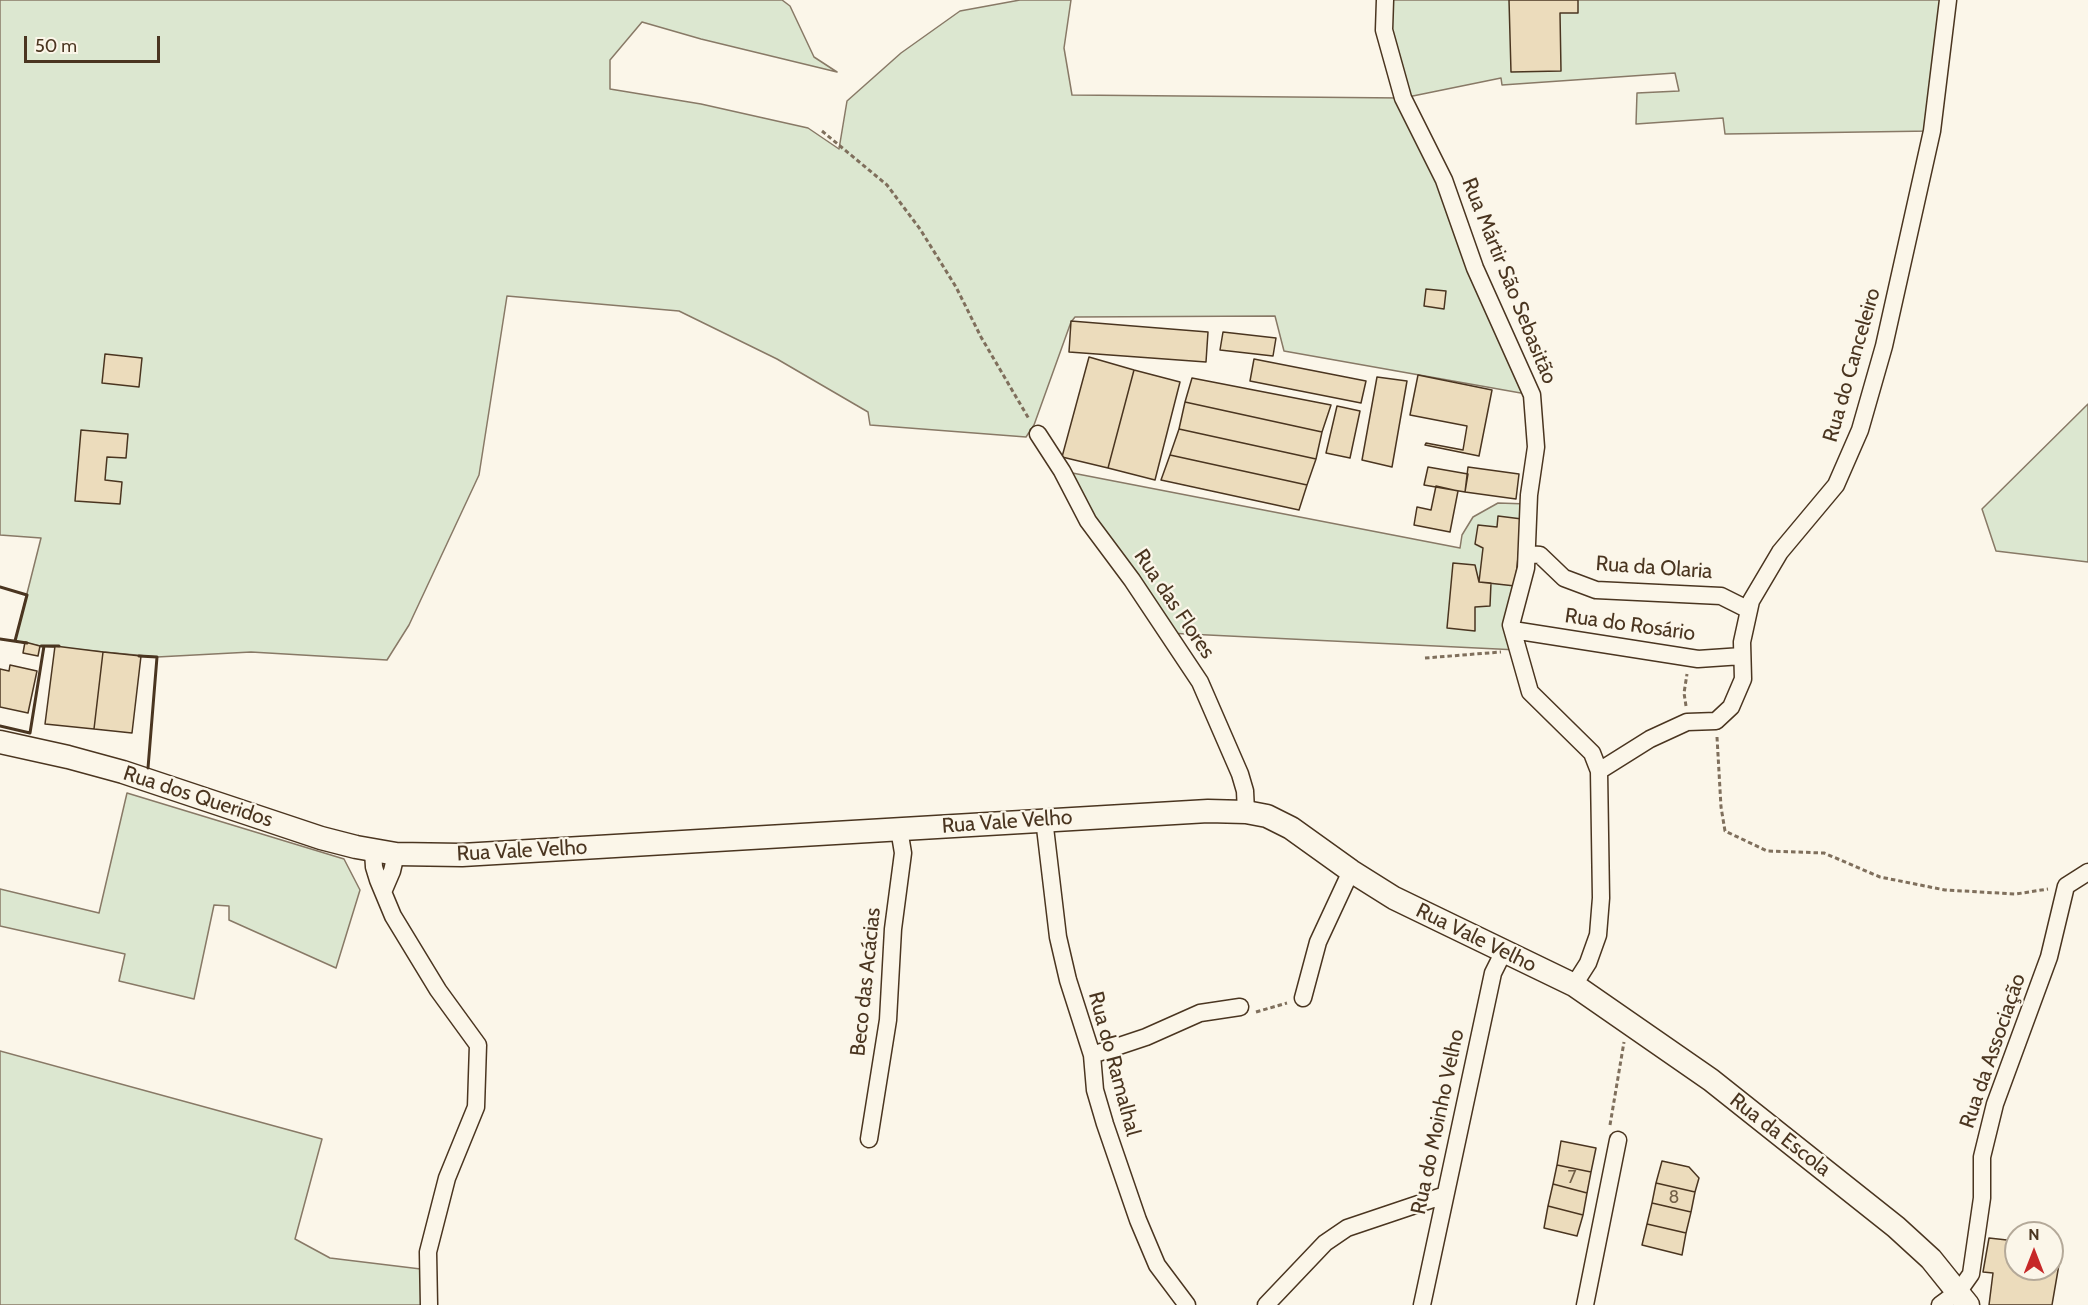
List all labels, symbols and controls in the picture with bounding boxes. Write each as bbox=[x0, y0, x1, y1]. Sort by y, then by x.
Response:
scale bar bbox=[27, 24, 164, 62]
text: 50 m bbox=[35, 35, 77, 57]
street label: Rua Mártir São Sebasitão bbox=[1456, 174, 1562, 388]
street label: Rua do Canceleiro bbox=[1818, 285, 1886, 445]
street label: Rua das Flores bbox=[1128, 544, 1220, 664]
street label: Rua da Olaria bbox=[1595, 551, 1713, 585]
street label: Rua do Rosário bbox=[1563, 603, 1697, 647]
street label: Rua dos Queridos bbox=[120, 761, 276, 833]
street label: Rua Vale Velho bbox=[941, 805, 1073, 839]
street label: Rua Vale Velho bbox=[456, 835, 588, 867]
street label: Rua Vale Velho bbox=[1412, 898, 1540, 978]
street label: Beco das Acácias bbox=[846, 906, 886, 1058]
street label: Rua da Associação bbox=[1955, 970, 2031, 1132]
street label: Rua do Ramalhal bbox=[1083, 989, 1145, 1139]
street label: Rua do Moinho Velho bbox=[1406, 1027, 1470, 1217]
street label: Rua da Escola bbox=[1725, 1088, 1835, 1182]
house number: 7 bbox=[1567, 1167, 1577, 1189]
house number: 8 bbox=[1669, 1187, 1679, 1209]
north arrow bbox=[2004, 1221, 2064, 1281]
text: N bbox=[2028, 1225, 2040, 1244]

